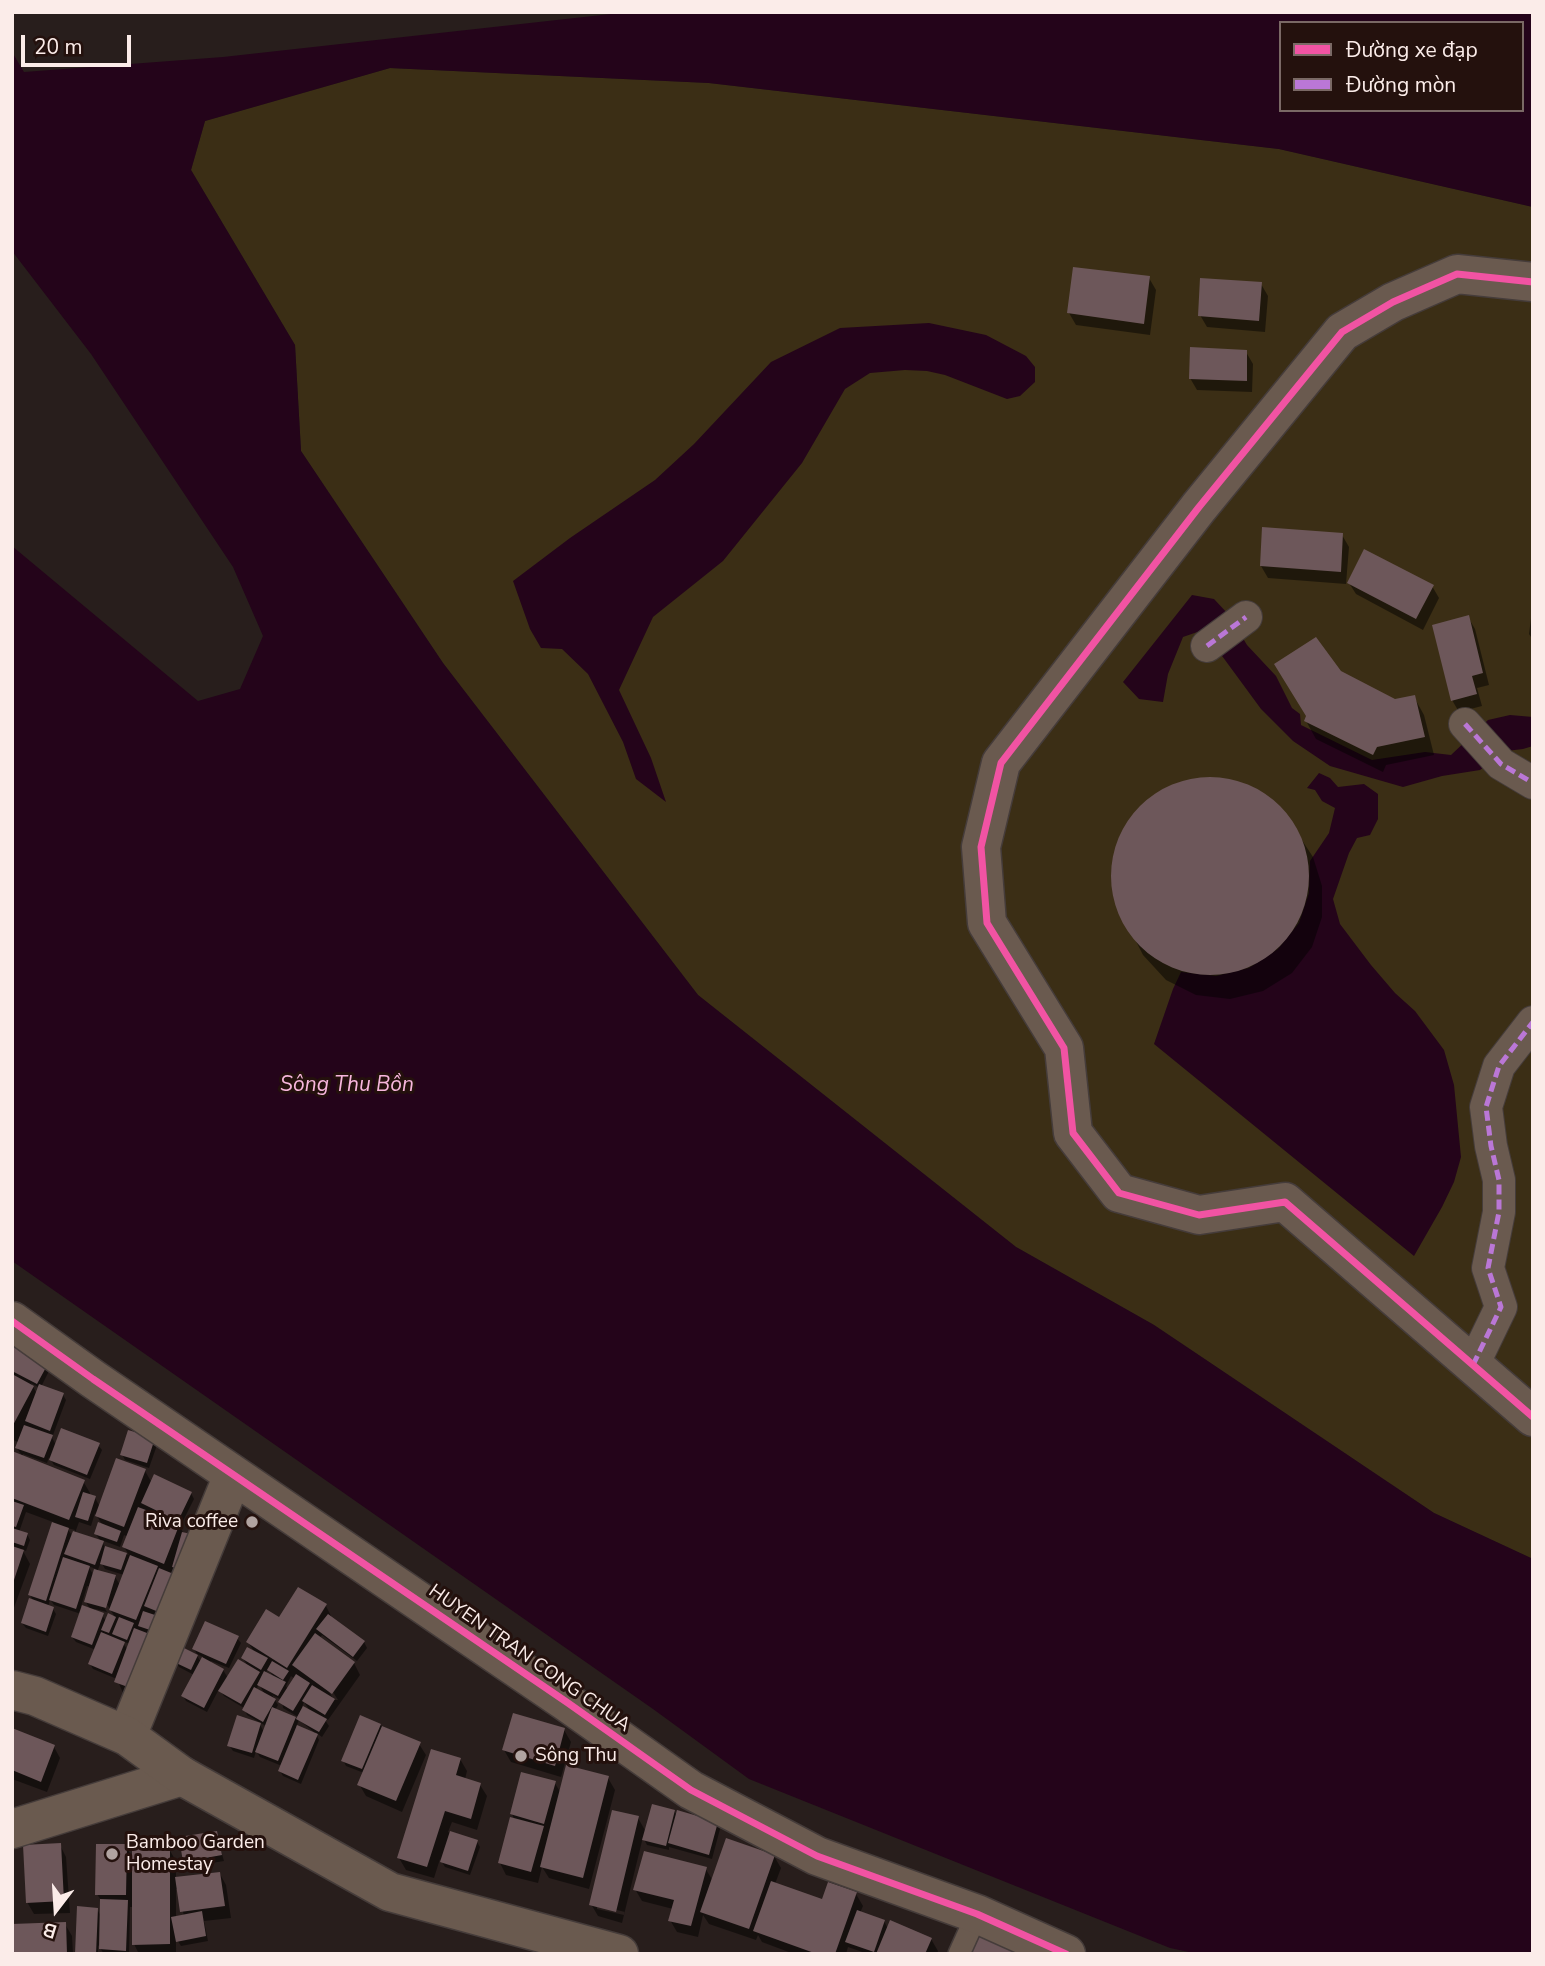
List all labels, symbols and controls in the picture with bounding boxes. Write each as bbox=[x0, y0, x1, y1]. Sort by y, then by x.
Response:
scale bar bbox=[24, 21, 135, 65]
legend bbox=[1279, 21, 1524, 112]
text: 20 m bbox=[34, 33, 83, 61]
text: Đường xe đạp bbox=[1346, 36, 1478, 64]
text: Đường mòn bbox=[1346, 71, 1456, 99]
water label: Sông Thu Bồn bbox=[280, 1073, 414, 1099]
place label: Riva coffee bbox=[145, 1511, 238, 1533]
marker: Riva coffee bbox=[244, 1514, 260, 1530]
street label: HUYEN TRAN CONG CHUA bbox=[424, 1580, 634, 1738]
place label: Sông Thu bbox=[535, 1745, 617, 1767]
marker: Sông Thu bbox=[513, 1748, 529, 1764]
place label: Bamboo Garden Homestay bbox=[126, 1832, 265, 1876]
marker: Bamboo Garden Homestay bbox=[104, 1846, 120, 1862]
north arrow bbox=[21, 1875, 91, 1945]
text: B bbox=[40, 1916, 60, 1944]

